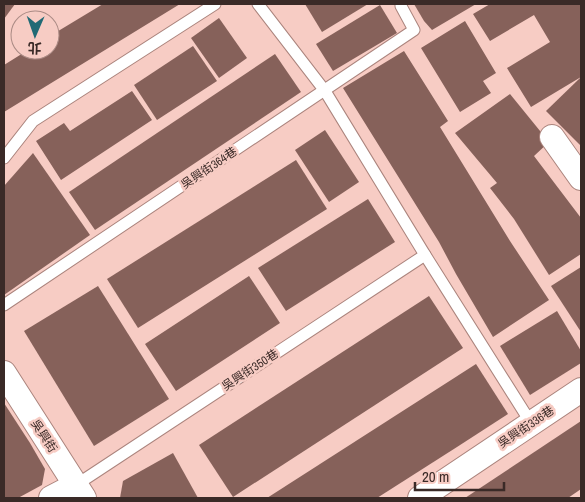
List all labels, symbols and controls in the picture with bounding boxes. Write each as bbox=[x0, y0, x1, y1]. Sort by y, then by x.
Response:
north arrow bbox=[10, 10, 60, 60]
text: 北 bbox=[27, 39, 42, 57]
street label: 吳興街364巷 bbox=[178, 143, 240, 193]
street label: 吳興街350巷 bbox=[219, 346, 281, 394]
street label: 吳興街336巷 bbox=[495, 402, 557, 452]
street label: 吳興街 bbox=[27, 417, 61, 455]
scale bar bbox=[415, 460, 504, 492]
text: 20 m bbox=[422, 466, 449, 487]

